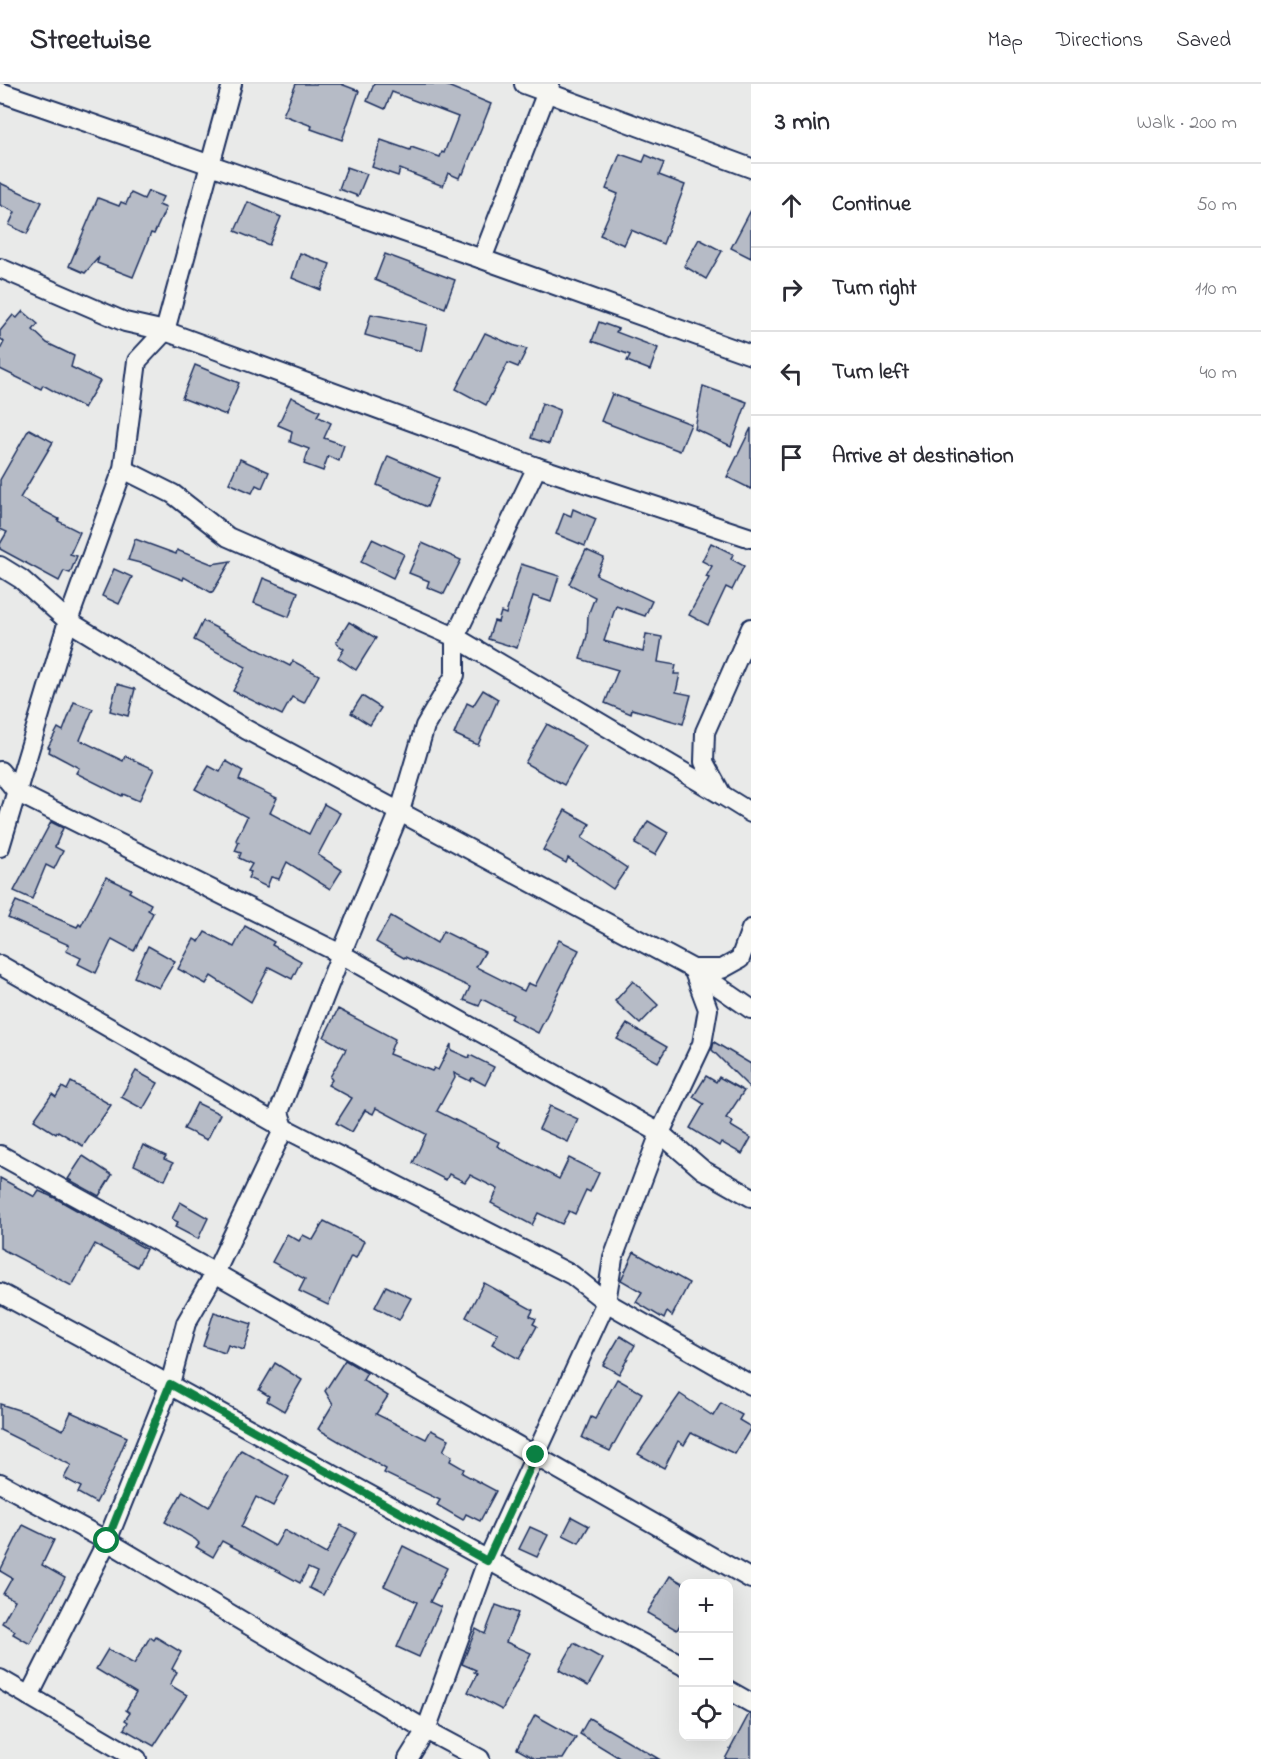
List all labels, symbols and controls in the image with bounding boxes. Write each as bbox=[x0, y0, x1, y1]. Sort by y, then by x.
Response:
text: Streetwise bbox=[30, 21, 151, 62]
text: Map bbox=[987, 26, 1023, 56]
text: Directions bbox=[1056, 26, 1143, 56]
text: Saved bbox=[1176, 26, 1231, 56]
text: 3 min bbox=[775, 104, 830, 142]
text: Walk · 200 m bbox=[1137, 109, 1237, 138]
icon: ahead bbox=[775, 189, 808, 222]
text: Continue bbox=[832, 189, 911, 221]
text: 50 m bbox=[1196, 191, 1237, 220]
icon: right bbox=[775, 273, 808, 306]
text: Turn right bbox=[832, 273, 917, 305]
text: 110 m bbox=[1195, 275, 1237, 304]
icon: left bbox=[775, 357, 808, 390]
text: Turn left bbox=[832, 357, 909, 389]
text: 40 m bbox=[1200, 359, 1237, 388]
icon: arrive bbox=[775, 441, 808, 474]
text: Arrive at destination bbox=[832, 441, 1014, 473]
route end bbox=[522, 1441, 548, 1467]
route start bbox=[93, 1527, 119, 1553]
map controls bbox=[679, 1579, 733, 1741]
button: + bbox=[679, 1579, 733, 1633]
button: − bbox=[679, 1633, 733, 1687]
button: locate bbox=[679, 1687, 733, 1741]

